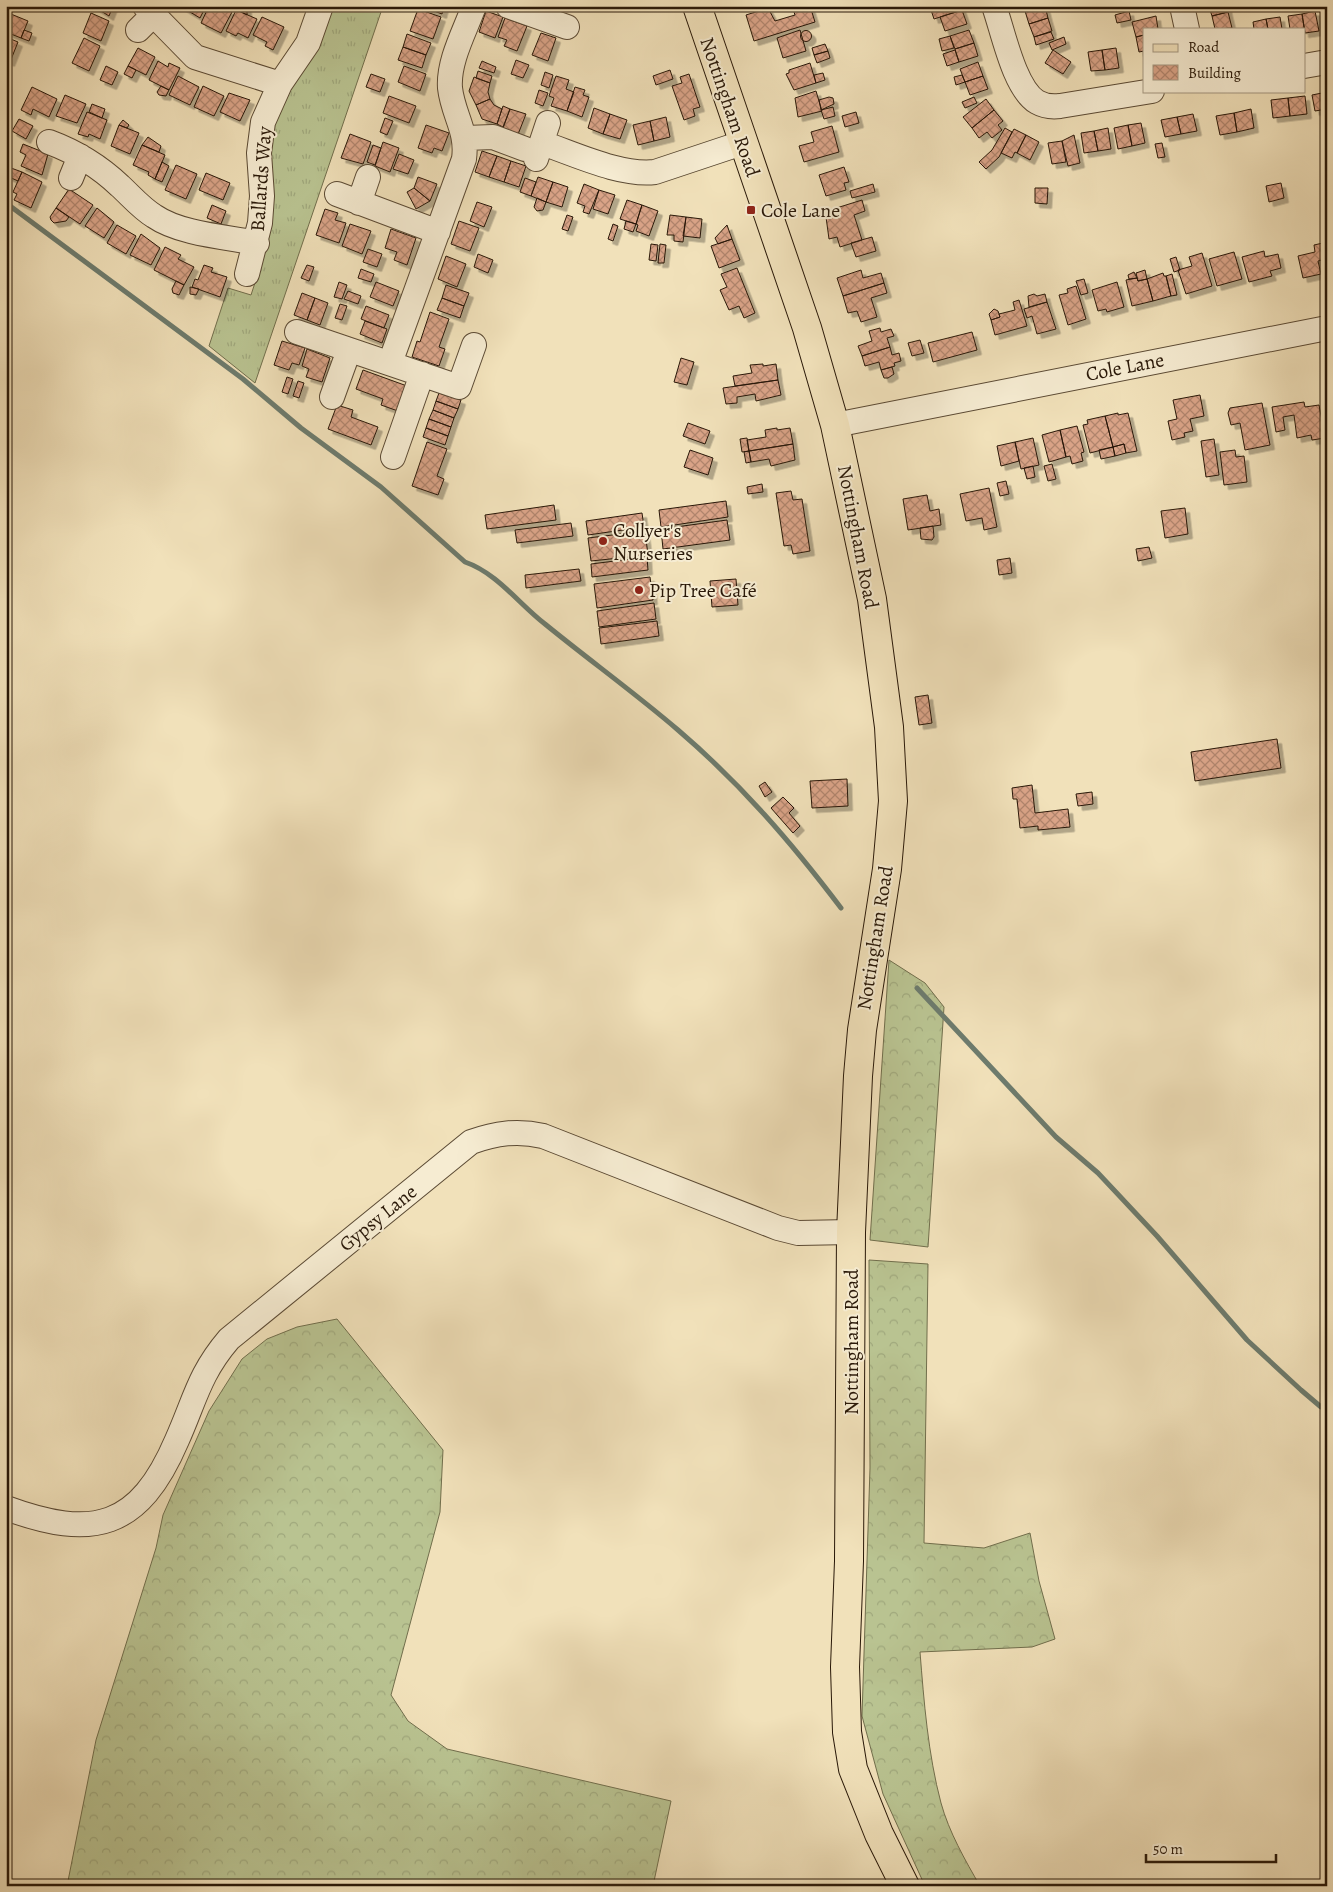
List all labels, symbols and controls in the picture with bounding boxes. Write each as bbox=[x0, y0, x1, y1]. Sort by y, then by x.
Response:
legend bbox=[1143, 28, 1306, 92]
street label: Nottingham Road bbox=[693, 34, 767, 181]
text: Road bbox=[1188, 37, 1220, 57]
text: Building bbox=[1188, 63, 1241, 83]
street label: Ballards Way bbox=[244, 124, 278, 233]
place label: Cole Lane bbox=[761, 197, 840, 224]
marker: Cole Lane bbox=[745, 204, 757, 216]
street label: Cole Lane bbox=[1084, 346, 1167, 388]
street label: Nottingham Road bbox=[831, 463, 885, 611]
place label: Collyer's Nurseries bbox=[613, 517, 693, 567]
marker: Collyer's Nurseries bbox=[597, 535, 609, 547]
place label: Pip Tree Café bbox=[649, 577, 757, 604]
marker: Pip Tree Café bbox=[633, 584, 645, 596]
street label: Nottingham Road bbox=[850, 864, 900, 1012]
street label: Gypsy Lane bbox=[333, 1178, 423, 1258]
street label: Nottingham Road bbox=[838, 1269, 865, 1415]
scale bar bbox=[1146, 1832, 1276, 1864]
text: 50 m bbox=[1153, 1839, 1183, 1859]

